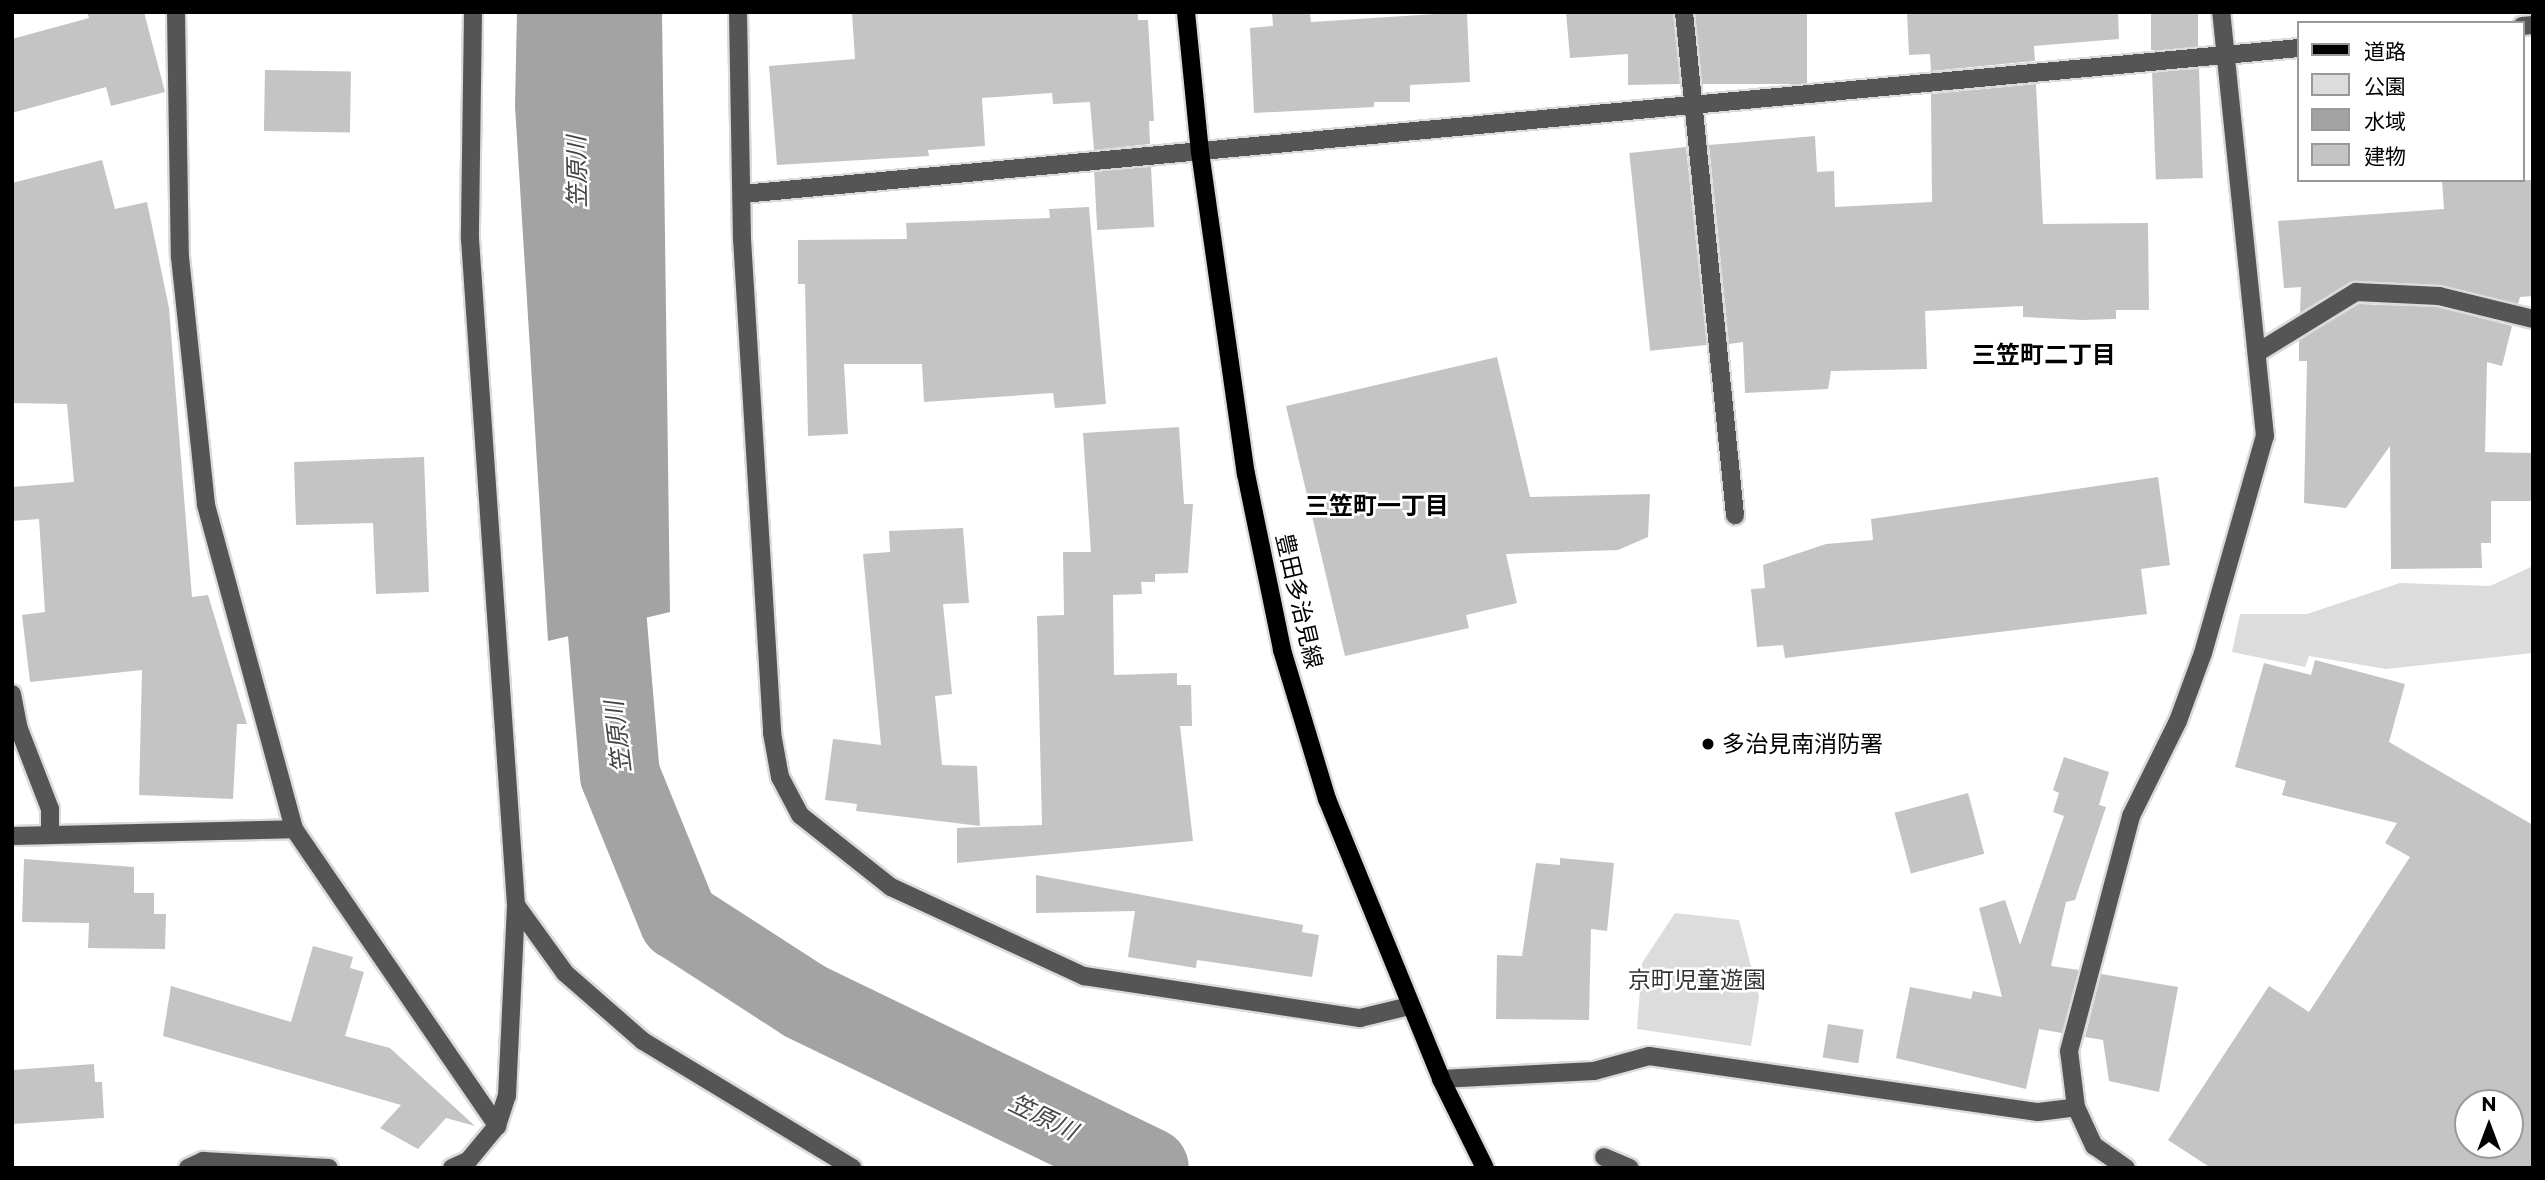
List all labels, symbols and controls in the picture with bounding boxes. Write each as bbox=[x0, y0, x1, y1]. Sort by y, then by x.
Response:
legend bbox=[2296, 21, 2524, 182]
text: 道路 bbox=[2364, 39, 2406, 64]
text: 公園 bbox=[2364, 74, 2406, 99]
text: 水域 bbox=[2364, 109, 2406, 134]
water label: 笠原川 bbox=[562, 136, 592, 208]
text: 建物 bbox=[2364, 144, 2406, 169]
district label: 三笠町二丁目 bbox=[1972, 341, 2116, 369]
district label: 三笠町一丁目 bbox=[1305, 492, 1449, 520]
street label: 豊田多治見線 bbox=[1270, 531, 1328, 671]
water label: 笠原川 bbox=[599, 700, 637, 774]
place label: 多治見南消防署 bbox=[1722, 730, 1883, 758]
marker: 多治見南消防署 bbox=[1700, 736, 1716, 752]
park label: 京町児童遊園 bbox=[1628, 966, 1766, 994]
water label: 笠原川 bbox=[1004, 1088, 1082, 1146]
north arrow bbox=[2454, 1089, 2524, 1159]
text: N bbox=[2481, 1093, 2497, 1116]

